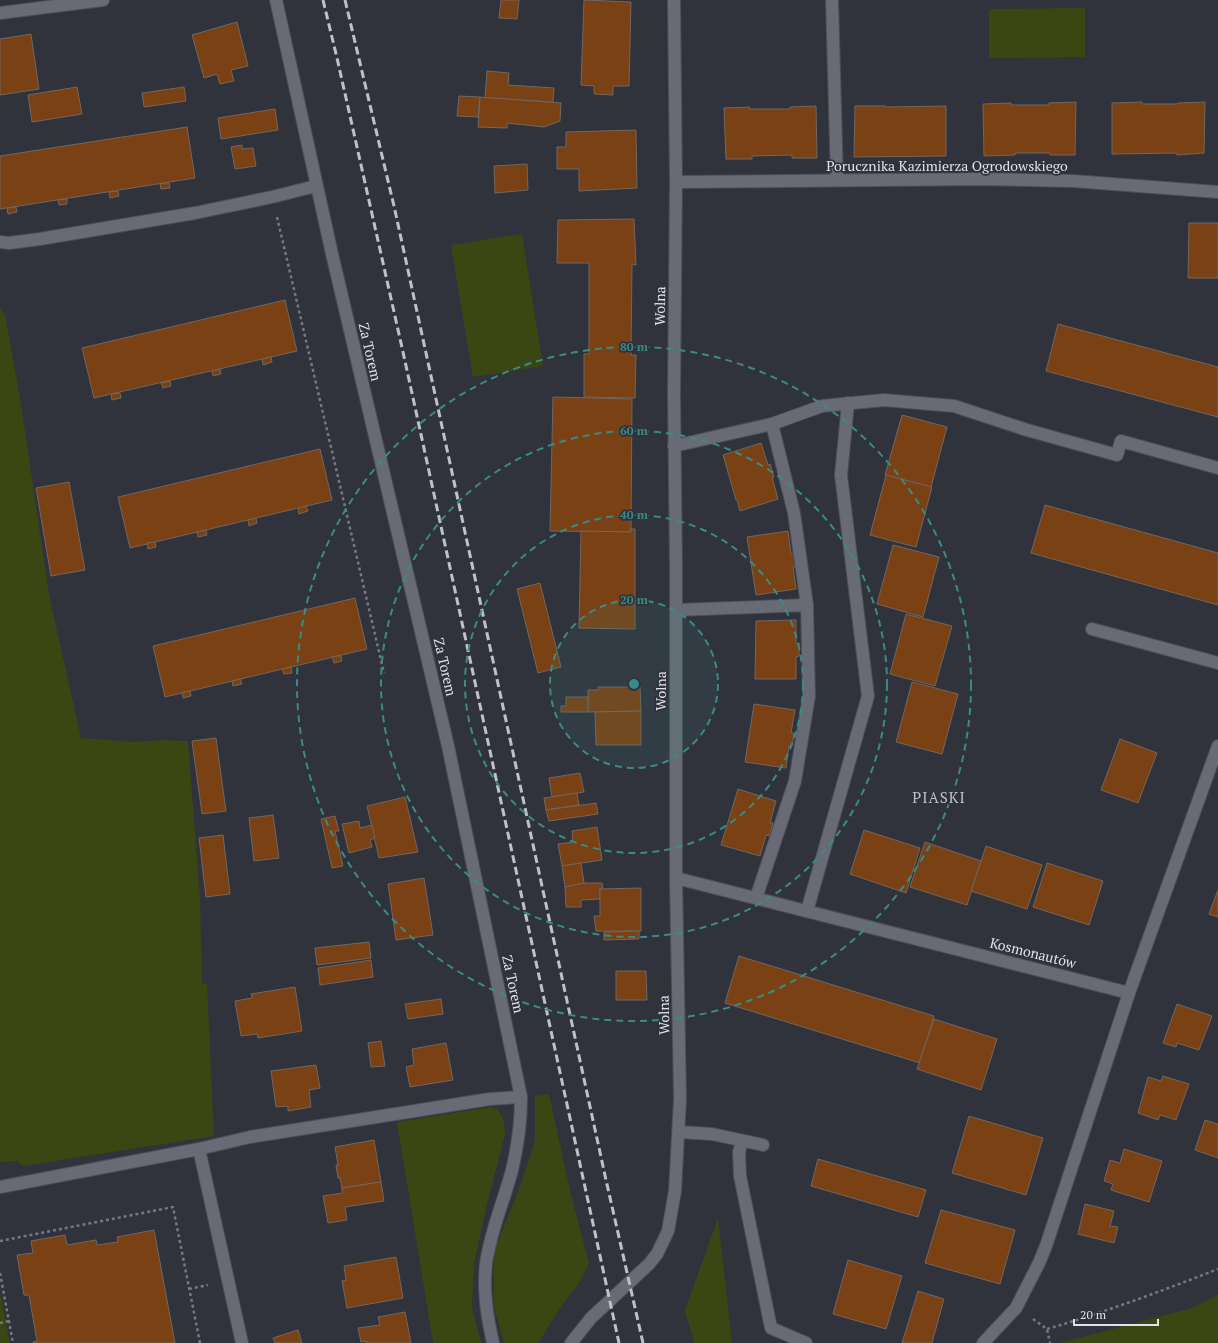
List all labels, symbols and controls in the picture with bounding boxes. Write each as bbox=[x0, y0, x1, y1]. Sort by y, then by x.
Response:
street label: Porucznika Kazimierza Ogrodowskiego bbox=[826, 156, 1068, 175]
street label: Wolna bbox=[650, 286, 669, 326]
street label: Za Torem bbox=[355, 321, 386, 383]
text: 80 m bbox=[620, 339, 648, 354]
text: 60 m bbox=[620, 423, 648, 438]
text: 40 m bbox=[620, 507, 648, 522]
text: 20 m bbox=[620, 592, 648, 607]
street label: Za Torem bbox=[430, 636, 461, 698]
street label: Wolna bbox=[651, 671, 670, 711]
centre of rings bbox=[627, 677, 641, 691]
district label: PIASKI bbox=[912, 787, 966, 807]
street label: Kosmonautów bbox=[988, 933, 1079, 973]
street label: Za Torem bbox=[498, 953, 529, 1015]
street label: Wolna bbox=[654, 995, 673, 1035]
scale bar bbox=[1074, 1301, 1158, 1327]
text: 20 m bbox=[1080, 1307, 1107, 1322]

